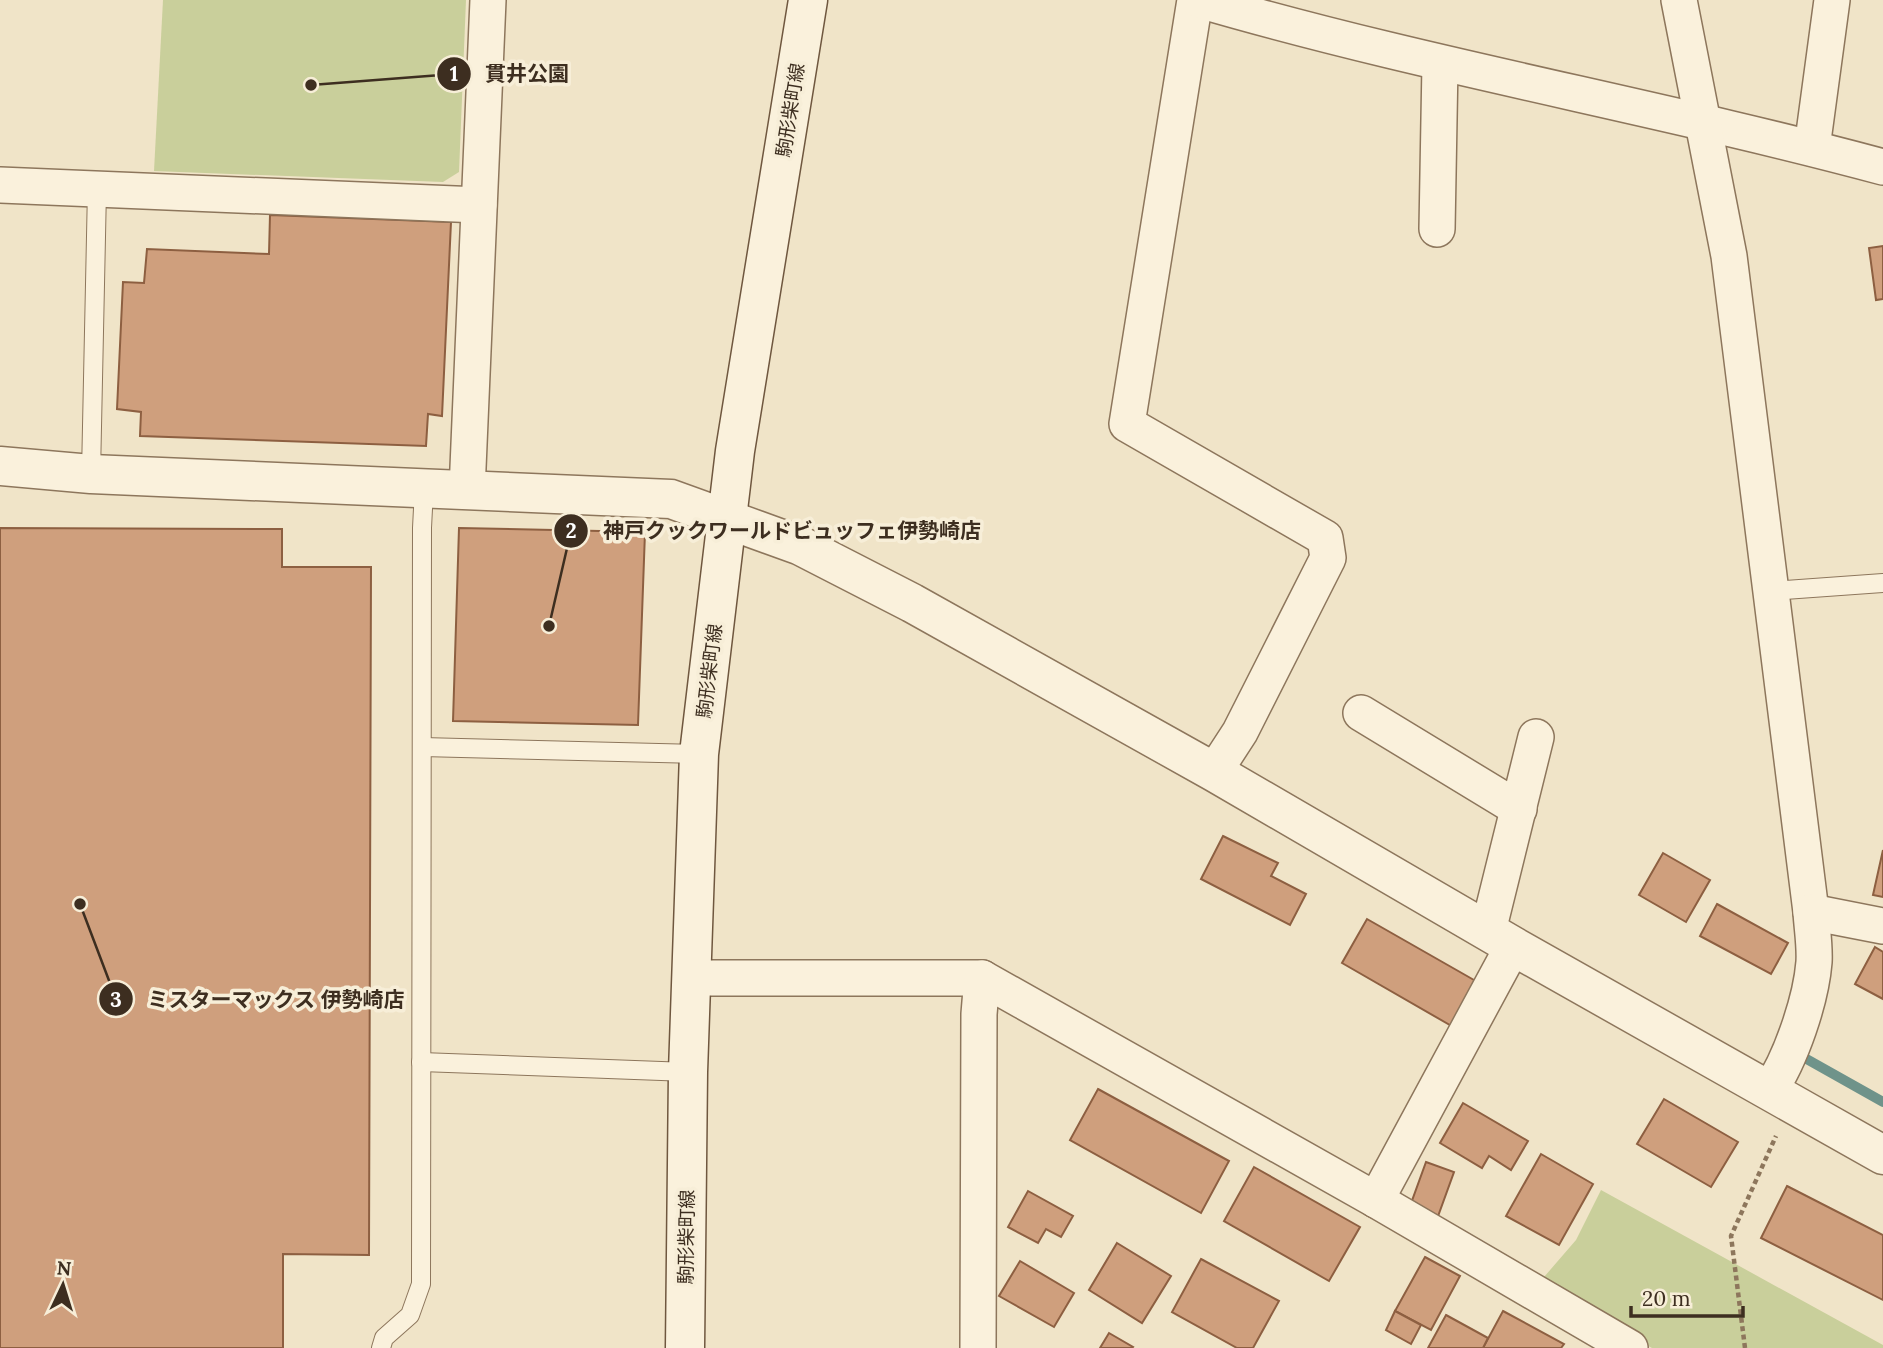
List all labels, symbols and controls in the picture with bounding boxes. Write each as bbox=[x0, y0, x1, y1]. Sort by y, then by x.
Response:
callout: 貫井公園 bbox=[436, 53, 583, 95]
text: 1 bbox=[450, 60, 458, 87]
text: 貫井公園 bbox=[485, 60, 569, 87]
street label: 駒形柴町線 bbox=[771, 61, 809, 159]
callout: 神戸クックワールドビュッフェ伊勢崎店 bbox=[554, 510, 995, 552]
text: 2 bbox=[565, 517, 577, 544]
text: 神戸クックワールドビュッフェ伊勢崎店 bbox=[603, 517, 981, 544]
street label: 駒形柴町線 bbox=[691, 622, 727, 720]
callout: ミスターマックス 伊勢崎店 bbox=[98, 978, 419, 1020]
text: 3 bbox=[110, 986, 122, 1013]
text: ミスターマックス 伊勢崎店 bbox=[148, 986, 404, 1013]
street label: 駒形柴町線 bbox=[673, 1189, 699, 1285]
north arrow bbox=[28, 1250, 98, 1320]
text: N bbox=[56, 1256, 73, 1281]
scale bar bbox=[1631, 1274, 1743, 1318]
text: 20 m bbox=[1642, 1285, 1691, 1312]

